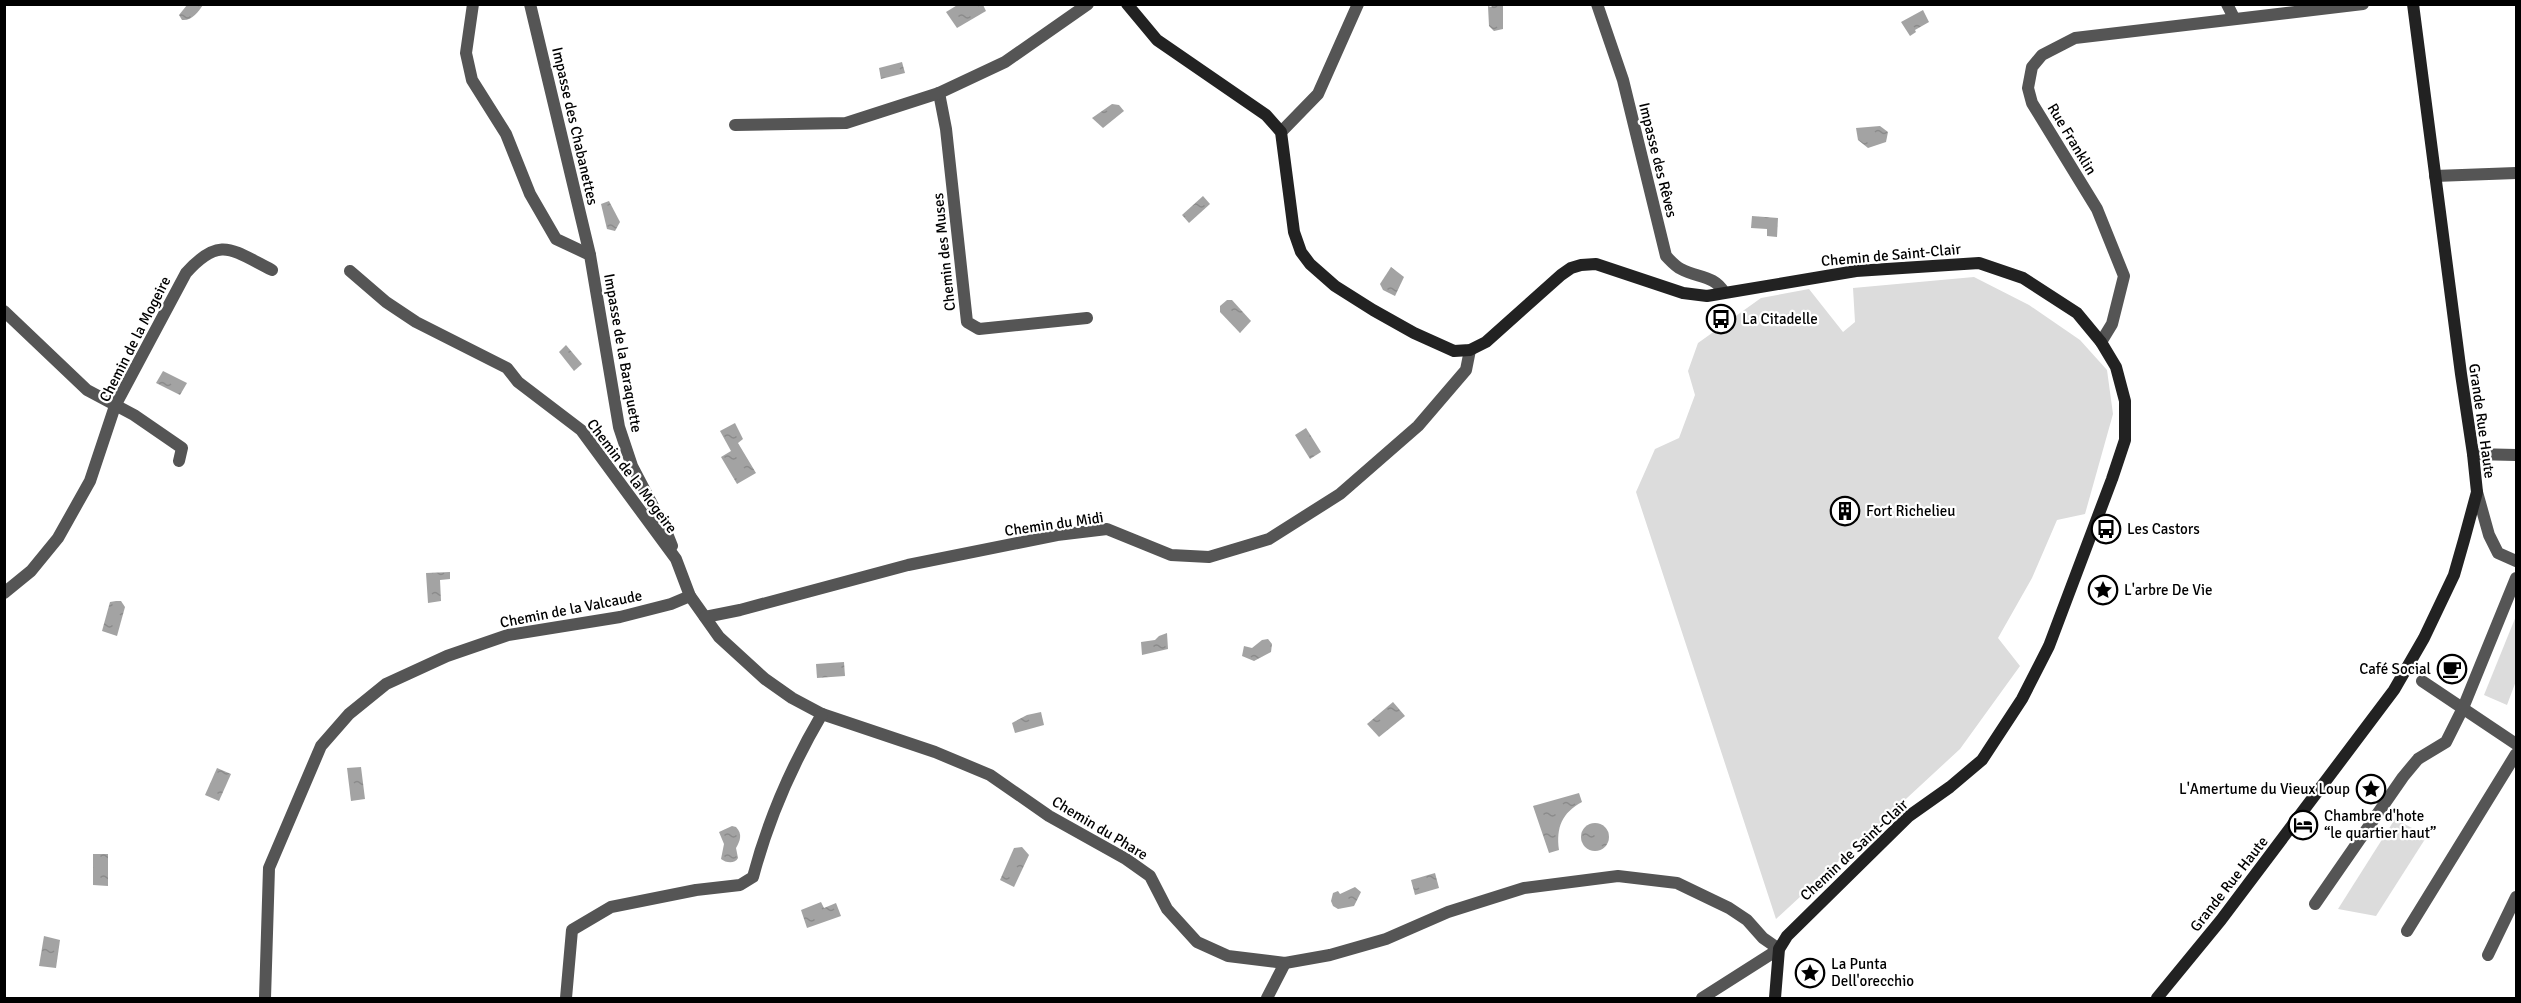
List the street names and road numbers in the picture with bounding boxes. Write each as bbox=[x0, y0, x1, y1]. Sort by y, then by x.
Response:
street label: Impasse des Chabanettes bbox=[548, 45, 602, 207]
street label: Rue Franklin bbox=[2044, 100, 2100, 178]
street label: Impasse des Rêves bbox=[1635, 101, 1681, 220]
street label: Chemin des Muses bbox=[929, 192, 959, 312]
street label: Chemin de Saint-Clair bbox=[1820, 240, 1962, 270]
street label: Impasse de la Baraquette bbox=[600, 272, 646, 434]
street label: Chemin de la Mogeire bbox=[96, 273, 174, 405]
street label: Grande Rue Haute bbox=[2465, 362, 2499, 480]
street label: Chemin de la Mogeire bbox=[583, 415, 681, 537]
street label: Chemin du Midi bbox=[1003, 508, 1105, 540]
street label: Chemin de la Valcaude bbox=[498, 586, 644, 632]
street label: Chemin du Phare bbox=[1049, 792, 1151, 864]
street label: Chemin de Saint-Clair bbox=[1797, 795, 1912, 904]
street label: Grande Rue Haute bbox=[2186, 833, 2272, 935]

